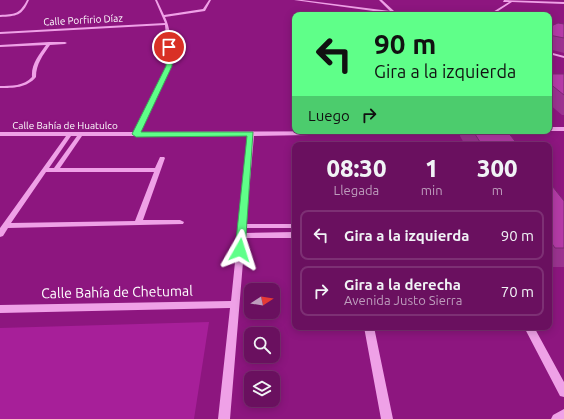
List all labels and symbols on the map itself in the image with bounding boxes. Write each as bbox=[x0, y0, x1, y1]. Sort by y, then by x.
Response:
street label: Calle Porfirio Díaz bbox=[43, 12, 123, 28]
pin bbox=[152, 30, 186, 64]
street label: Calle Bahía de Huatulco bbox=[12, 120, 118, 131]
position arrow bbox=[219, 229, 261, 271]
street label: Calle Bahía de Chetumal bbox=[41, 283, 193, 301]
north arrow bbox=[244, 283, 280, 319]

